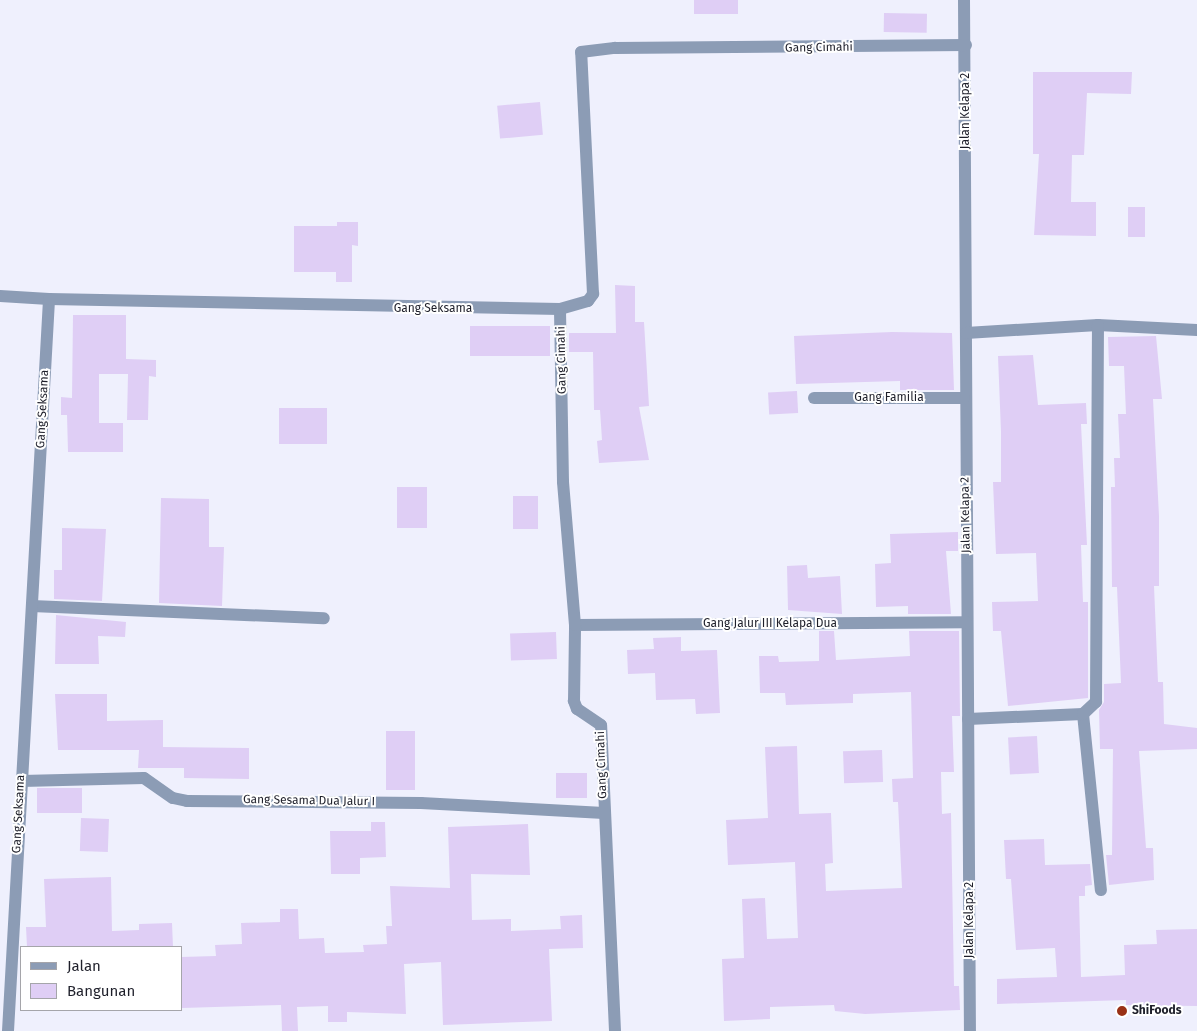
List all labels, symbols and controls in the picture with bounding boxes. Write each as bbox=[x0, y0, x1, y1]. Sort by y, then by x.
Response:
street label: Gang Cimahi bbox=[785, 40, 853, 56]
street label: Jalan Kelapa 2 bbox=[959, 73, 973, 149]
street label: Gang Seksama bbox=[394, 302, 472, 316]
street label: Gang Cimahi bbox=[554, 326, 570, 394]
street label: Gang Seksama bbox=[34, 369, 52, 449]
street label: Gang Familia bbox=[854, 391, 924, 405]
street label: Jalan Kelapa 2 bbox=[958, 477, 974, 553]
street label: Gang Jalur III Kelapa Dua bbox=[703, 617, 837, 631]
street label: Gang Cimahi bbox=[594, 731, 610, 799]
street label: Gang Seksama bbox=[10, 774, 28, 854]
street label: Gang Sesama Dua Jalur I bbox=[243, 793, 375, 809]
street label: Jalan Kelapa 2 bbox=[963, 882, 977, 958]
legend bbox=[20, 946, 182, 1011]
text: Jalan bbox=[67, 957, 101, 975]
text: Bangunan bbox=[67, 982, 135, 1000]
place label: ShiFoods bbox=[1132, 1004, 1182, 1018]
marker: ShiFoods bbox=[1116, 1005, 1128, 1017]

